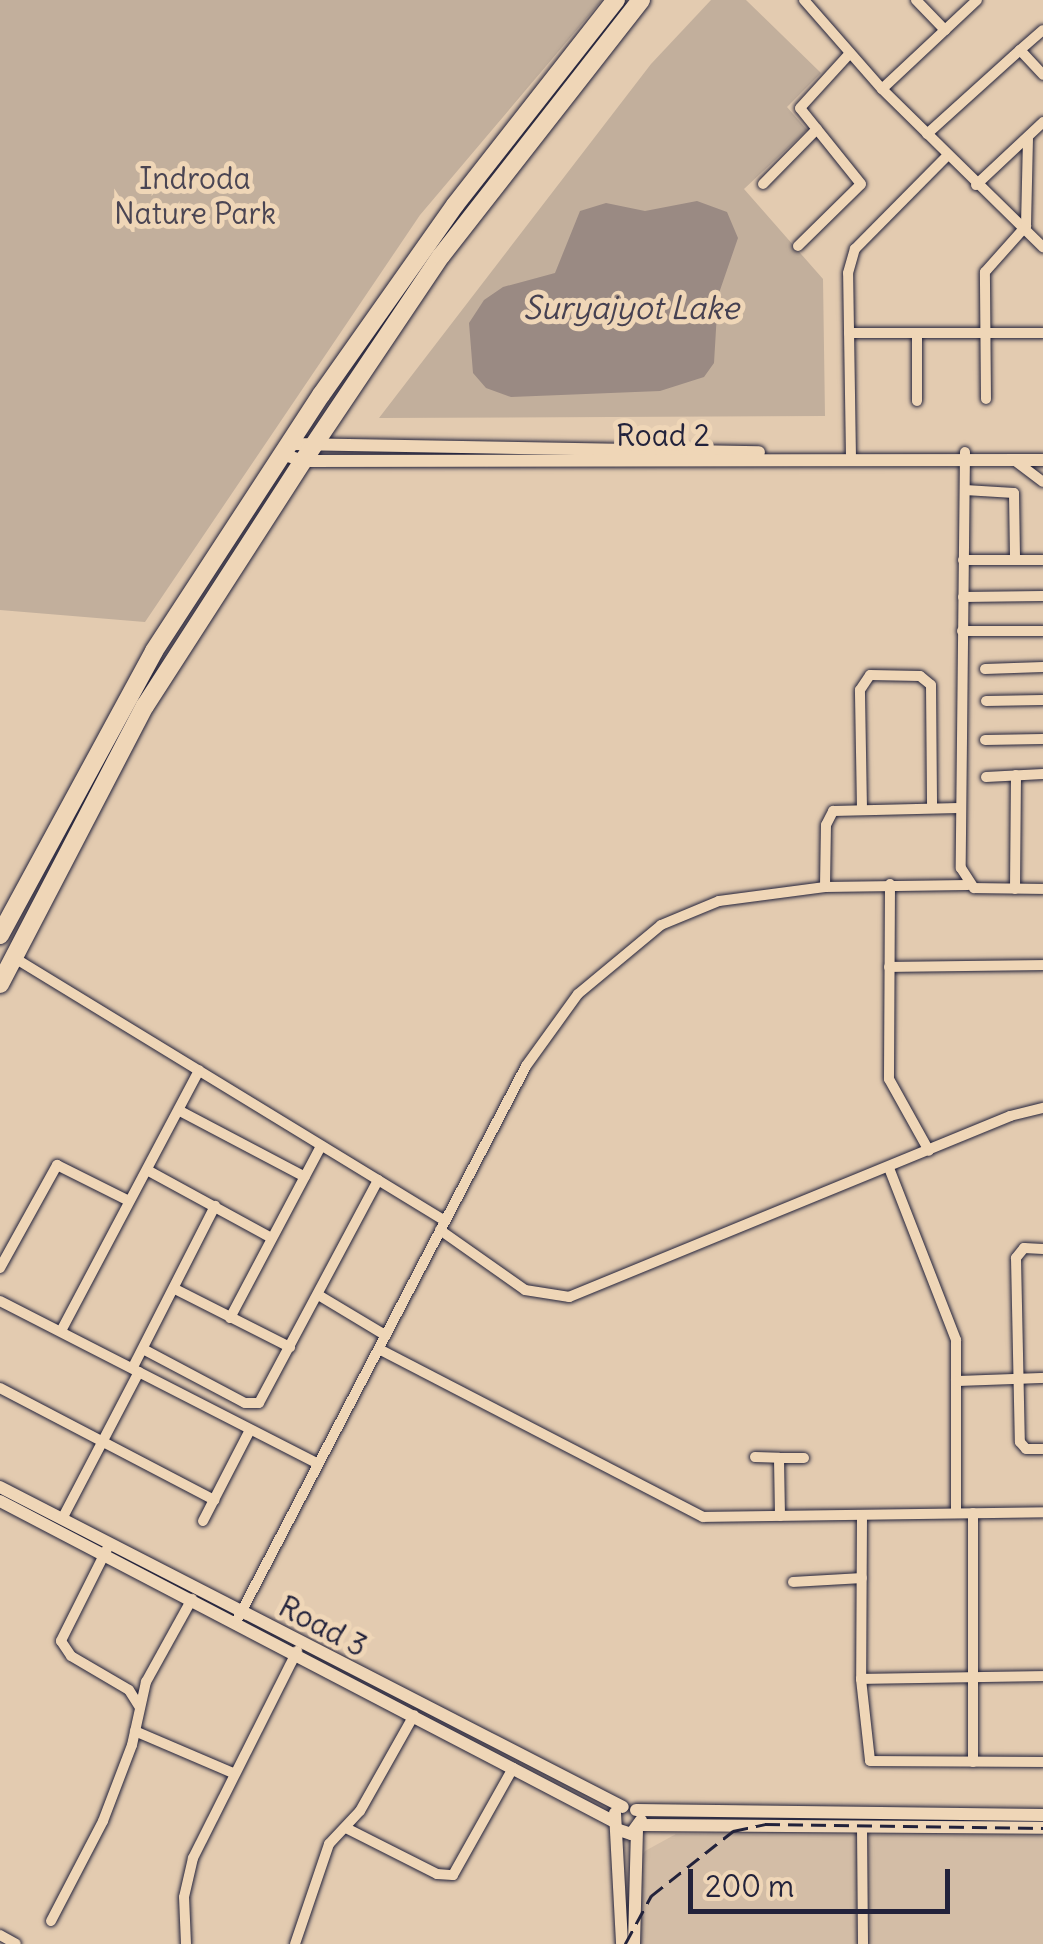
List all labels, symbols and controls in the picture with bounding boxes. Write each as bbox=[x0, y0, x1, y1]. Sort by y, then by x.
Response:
park label: Indroda Nature Park bbox=[114, 160, 276, 230]
water label: Suryajyot Lake bbox=[523, 289, 739, 327]
street label: Road 2 bbox=[616, 417, 710, 453]
street label: Road 3 bbox=[273, 1588, 373, 1664]
scale bar bbox=[693, 1849, 956, 1911]
text: 200 m bbox=[705, 1867, 794, 1905]

